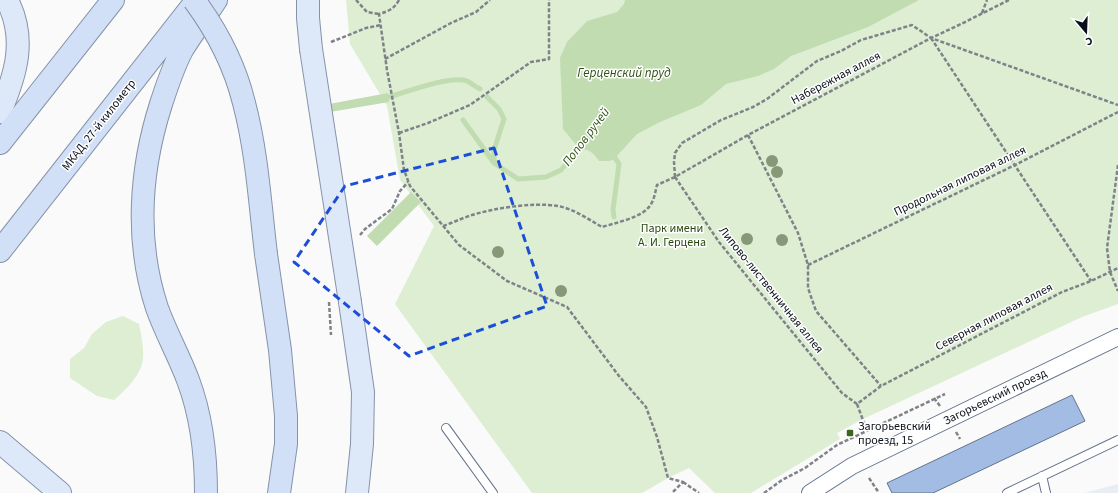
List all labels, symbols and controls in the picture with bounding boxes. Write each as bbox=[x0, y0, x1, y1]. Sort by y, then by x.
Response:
north arrow bbox=[1066, 12, 1106, 52]
text: С bbox=[1083, 33, 1095, 49]
street label: Набережная аллея bbox=[788, 47, 884, 109]
water label: Герценский пруд bbox=[577, 64, 671, 82]
street label: МКАД, 27-й километр bbox=[58, 76, 140, 174]
water label: Попов ручей bbox=[558, 104, 614, 170]
street label: Продольная липовая аллея bbox=[891, 142, 1029, 220]
park label: Парк имени А. И. Герцена bbox=[638, 220, 706, 251]
street label: Липово-лиственничная аллея bbox=[715, 223, 827, 357]
street label: Северная липовая аллея bbox=[932, 279, 1056, 355]
street label: Загорьевский проезд bbox=[940, 364, 1050, 429]
place label: Загорьевский проезд, 15 bbox=[858, 418, 931, 449]
marker: Загорьевский проезд, 15 bbox=[845, 428, 855, 438]

